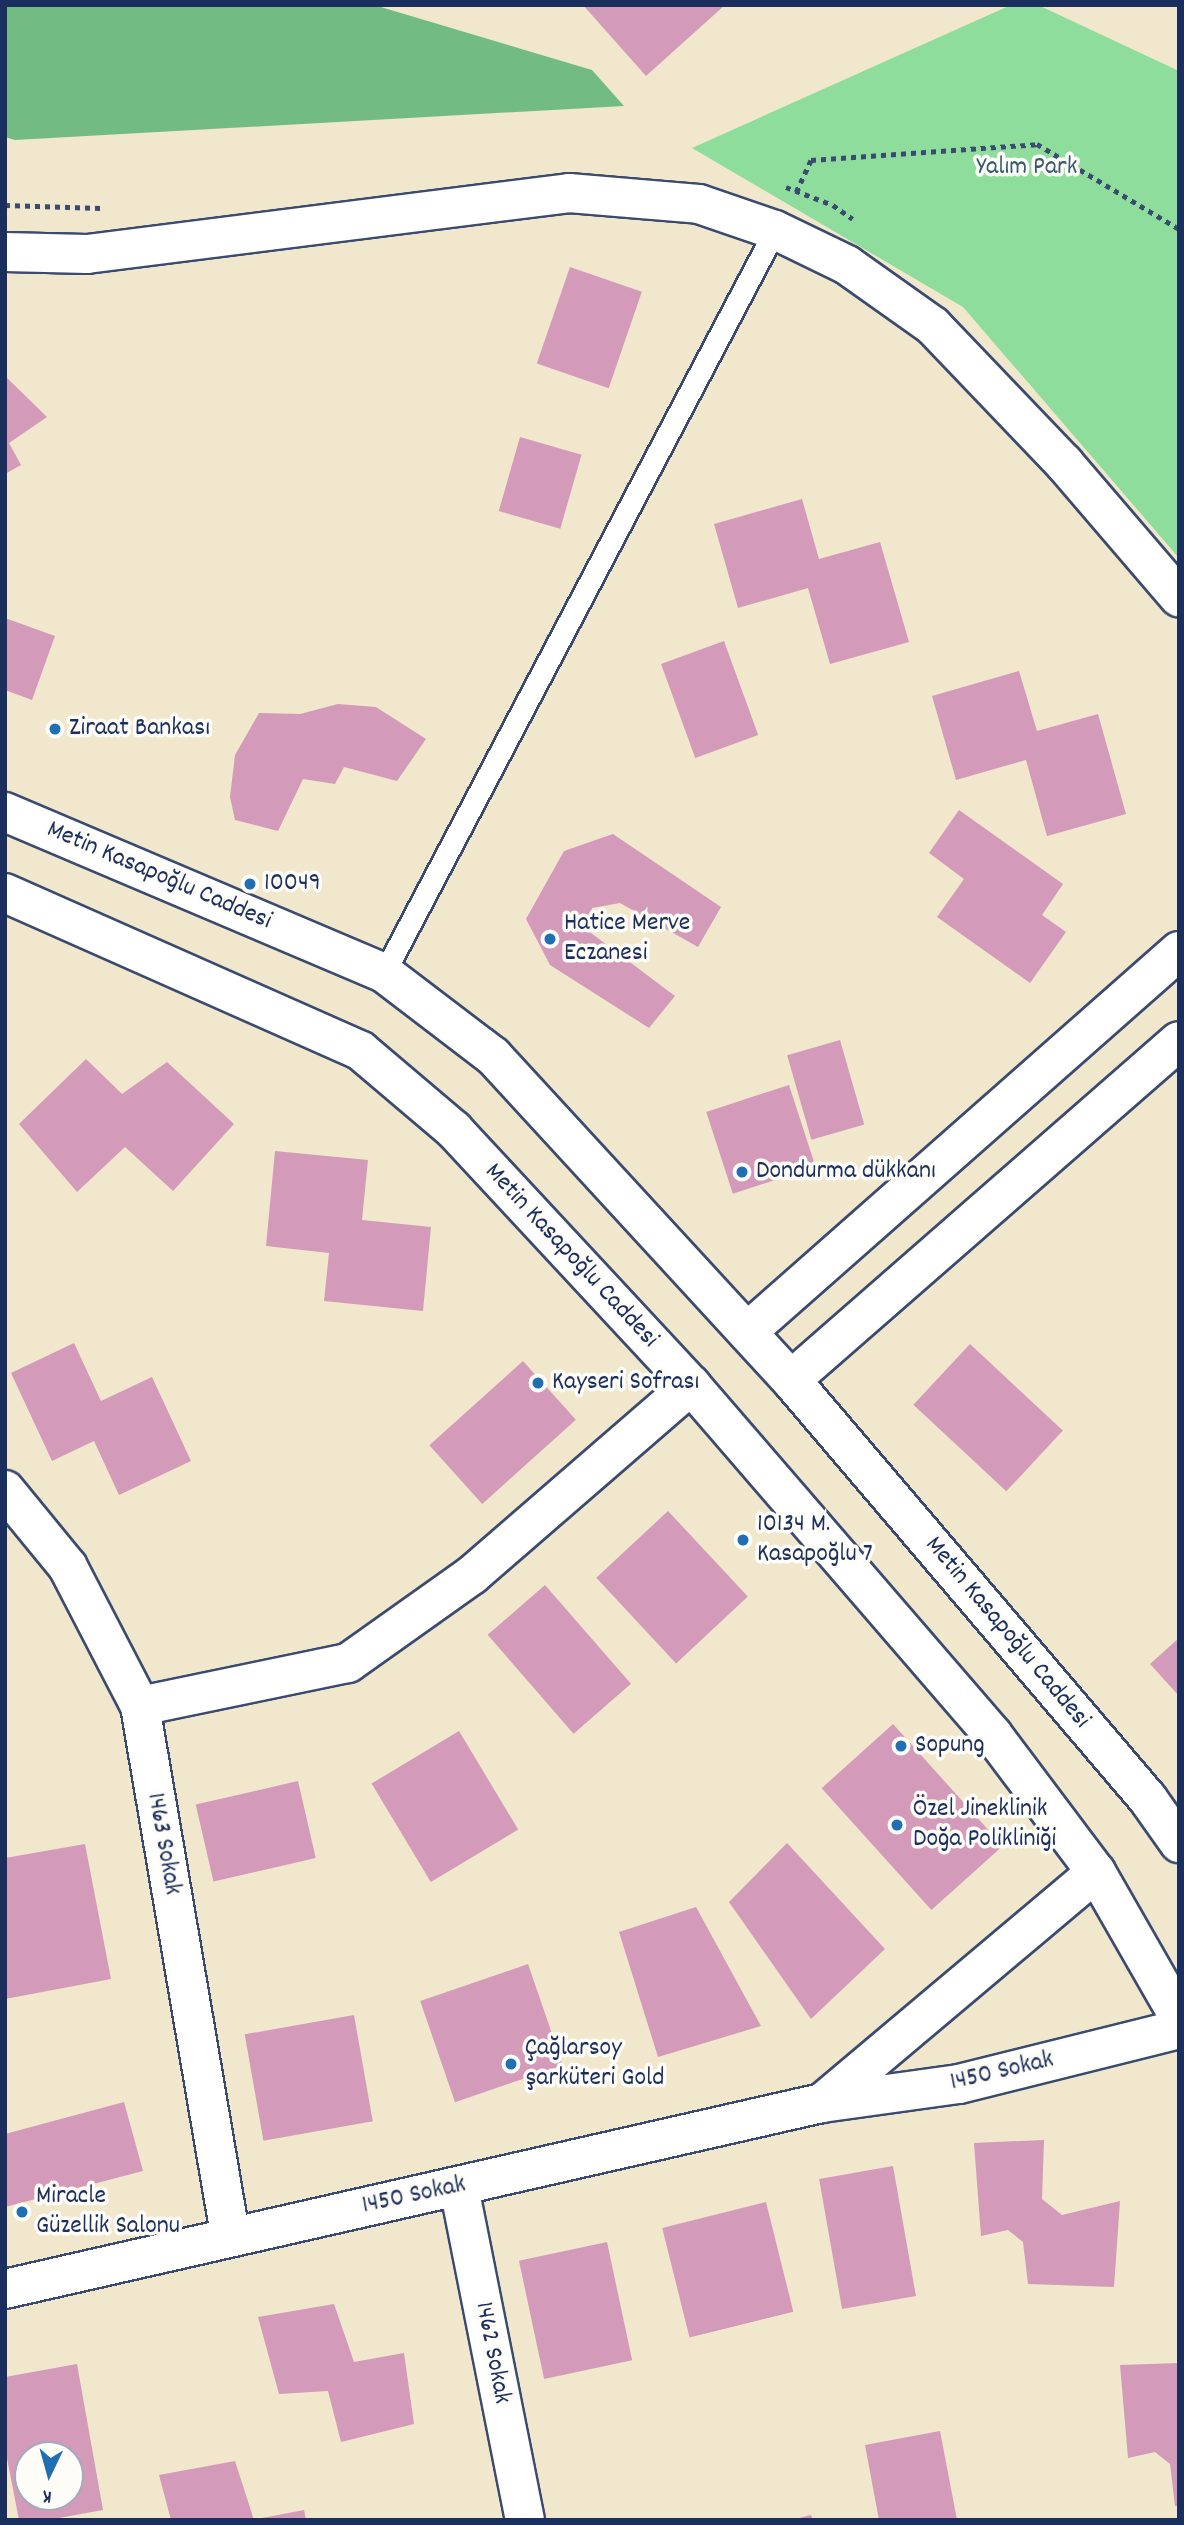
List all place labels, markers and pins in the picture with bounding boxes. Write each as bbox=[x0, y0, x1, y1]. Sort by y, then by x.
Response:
place label: Ziraat Bankası bbox=[69, 713, 210, 745]
marker: Ziraat Bankası bbox=[47, 721, 63, 737]
place label: 10049 bbox=[264, 868, 321, 900]
marker: 10049 bbox=[242, 876, 258, 892]
place label: Hatice Merve Eczanesi bbox=[564, 908, 690, 970]
marker: Hatice Merve Eczanesi bbox=[542, 931, 558, 947]
place label: Dondurma dükkanı bbox=[756, 1156, 936, 1188]
marker: Dondurma dükkanı bbox=[734, 1164, 750, 1180]
place label: Kayseri Sofrası bbox=[552, 1367, 699, 1399]
marker: Kayseri Sofrası bbox=[530, 1375, 546, 1391]
place label: 10134 M. Kasapoğlu 7 bbox=[757, 1509, 873, 1570]
marker: 10134 M. Kasapoğlu 7 bbox=[735, 1532, 751, 1548]
place label: Sopung bbox=[915, 1730, 985, 1762]
marker: Sopung bbox=[893, 1738, 909, 1754]
place label: Özel Jineklinik Doğa Polikliniği bbox=[913, 1794, 1056, 1856]
marker: Özel Jineklinik Doğa Polikliniği bbox=[887, 1815, 907, 1835]
place label: Çağlarsoy şarküteri Gold bbox=[525, 2033, 664, 2094]
marker: Çağlarsoy şarküteri Gold bbox=[503, 2056, 519, 2072]
place label: Miracle Güzellik Salonu bbox=[36, 2181, 180, 2242]
marker: Miracle Güzellik Salonu bbox=[14, 2204, 30, 2220]

